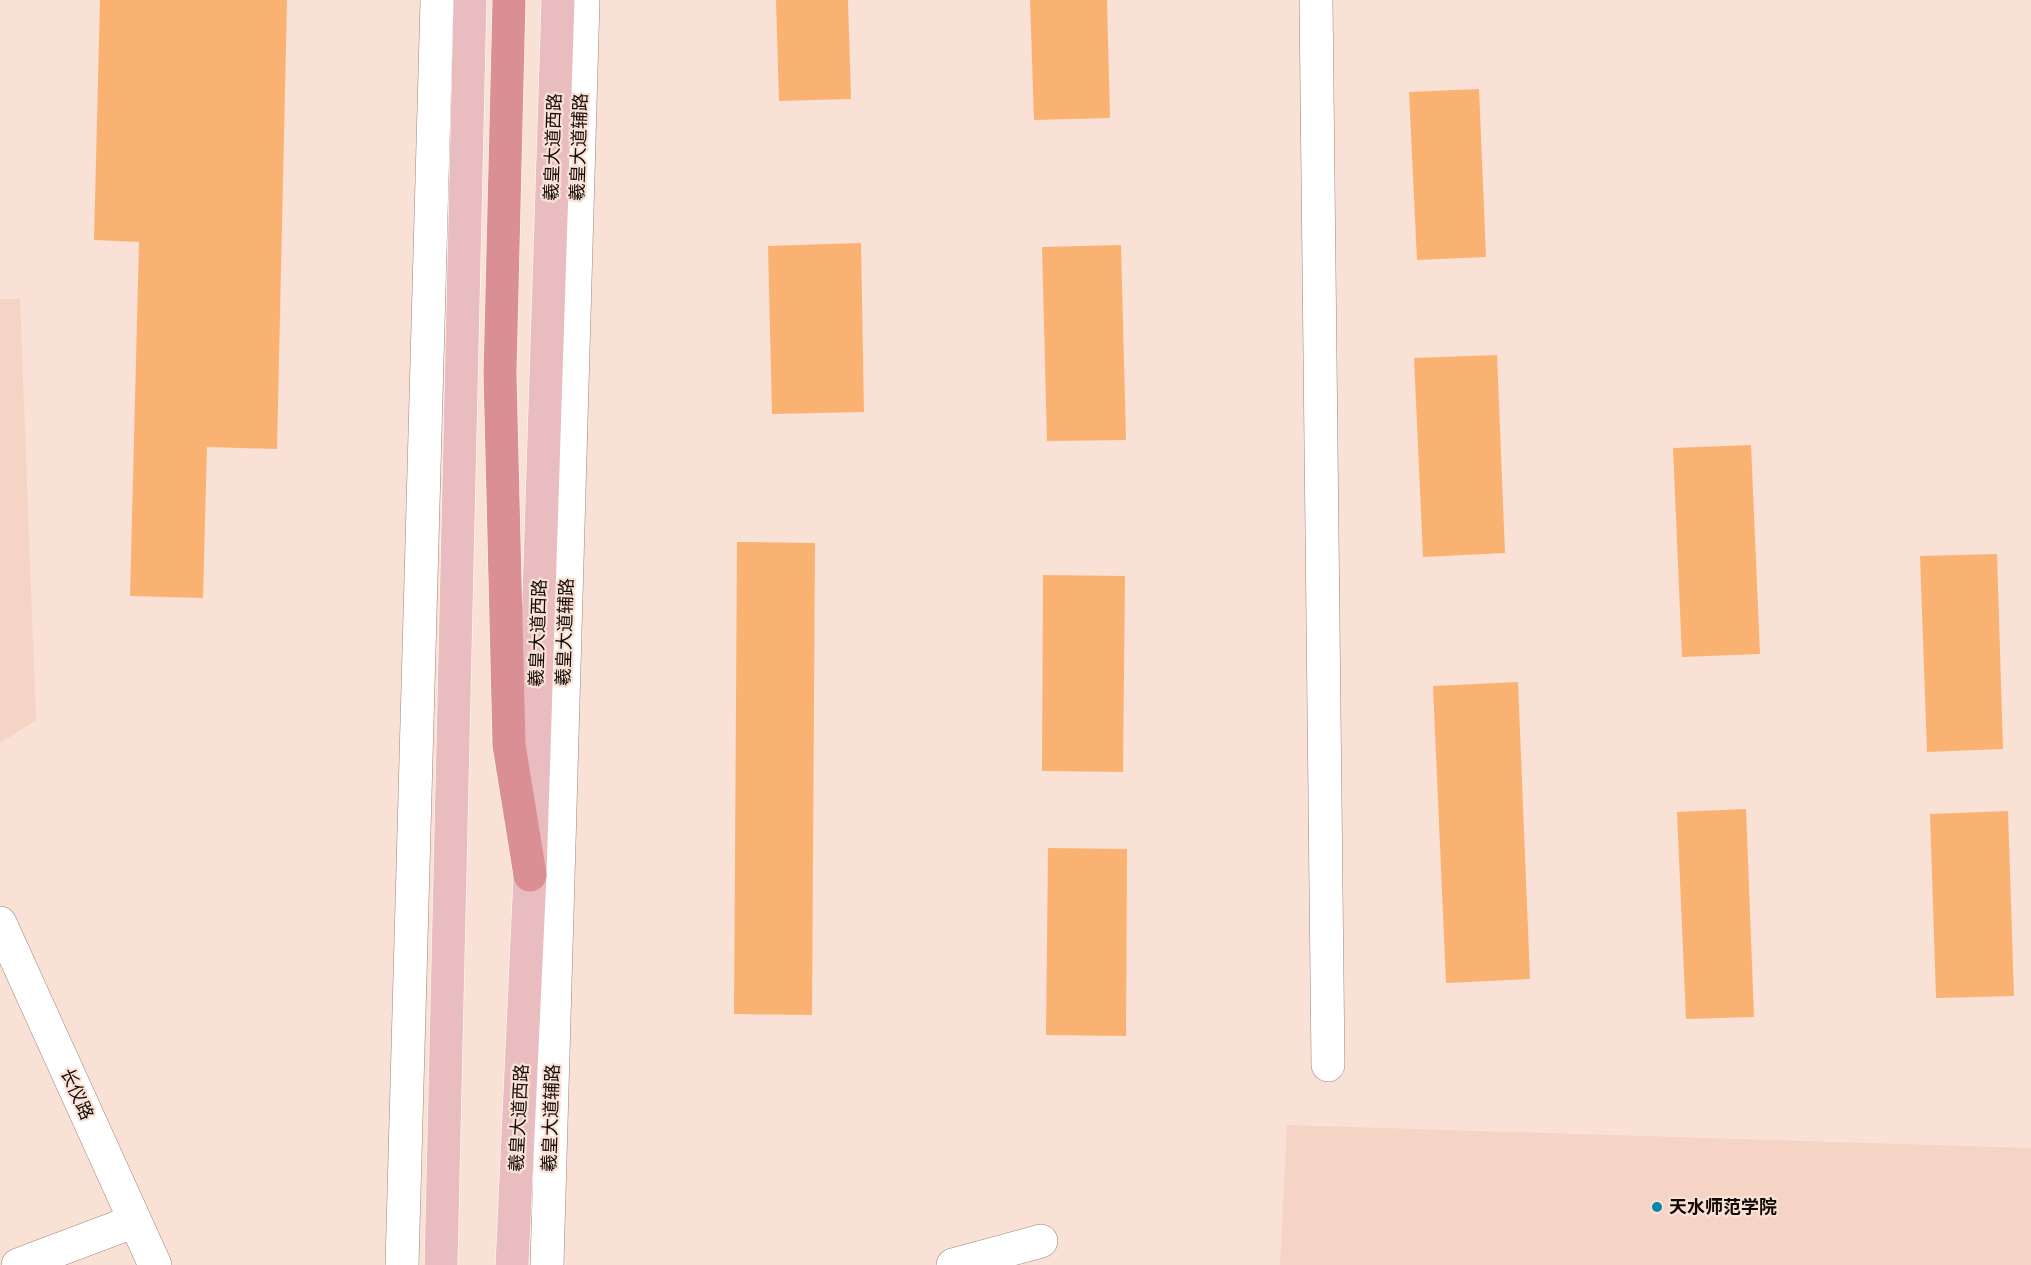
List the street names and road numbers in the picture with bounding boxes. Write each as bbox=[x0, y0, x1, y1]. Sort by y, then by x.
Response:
street label: 羲皇大道西路 bbox=[539, 93, 567, 201]
street label: 羲皇大道辅路 bbox=[565, 93, 593, 201]
street label: 羲皇大道辅路 bbox=[551, 578, 579, 686]
street label: 羲皇大道西路 bbox=[524, 579, 552, 687]
street label: 羲皇大道西路 bbox=[504, 1063, 534, 1173]
street label: 长仪路 bbox=[55, 1064, 99, 1124]
street label: 羲皇大道辅路 bbox=[537, 1064, 565, 1172]

